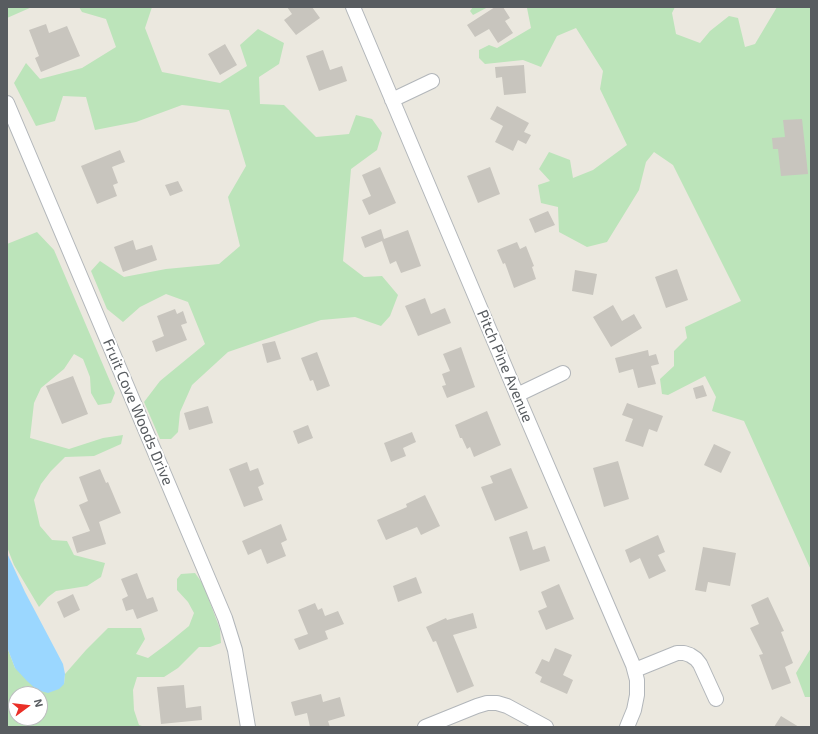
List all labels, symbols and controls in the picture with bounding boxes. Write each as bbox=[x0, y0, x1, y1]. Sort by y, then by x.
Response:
street label: Pitch Pine Avenue bbox=[473, 307, 537, 425]
street label: Fruit Cove Woods Drive bbox=[99, 336, 177, 488]
north arrow bbox=[8, 686, 48, 726]
text: N bbox=[32, 697, 46, 709]

